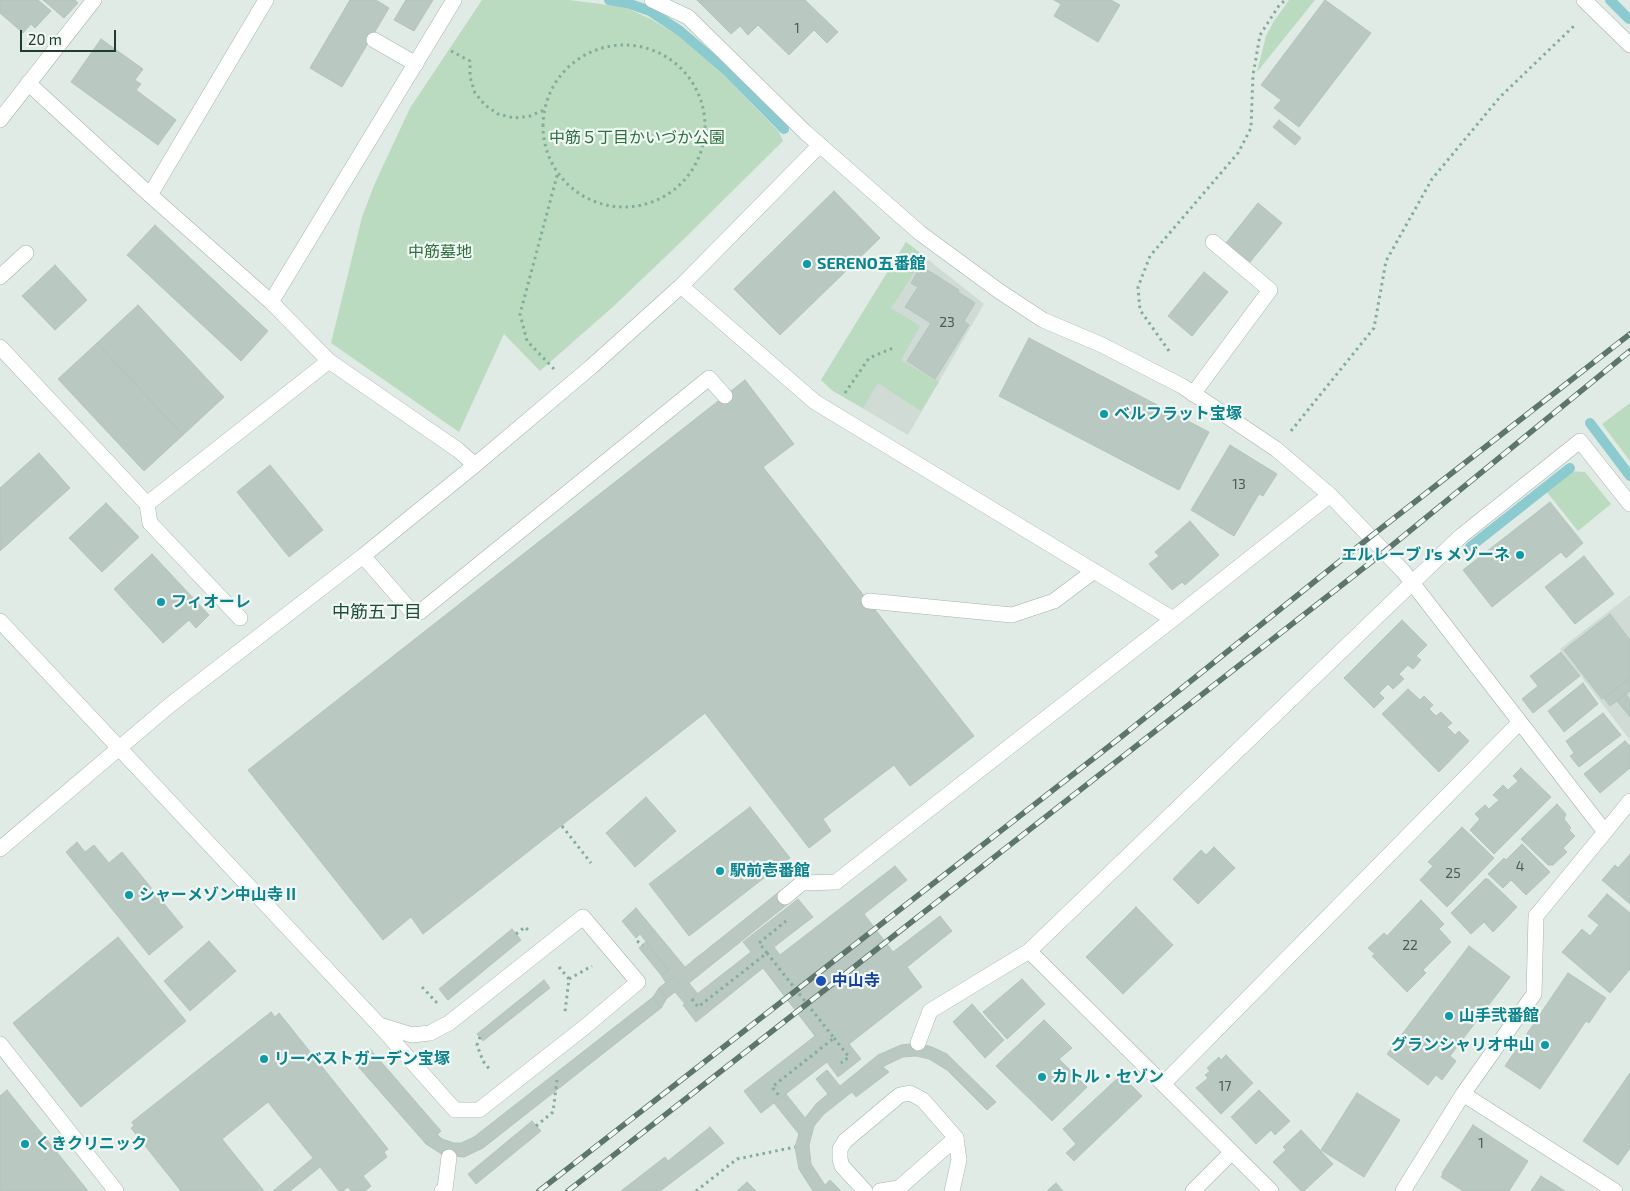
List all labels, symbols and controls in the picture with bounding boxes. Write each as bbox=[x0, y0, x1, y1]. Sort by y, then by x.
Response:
scale bar bbox=[22, 20, 119, 52]
house number: 1 bbox=[794, 20, 800, 36]
text: 20 m bbox=[28, 30, 62, 48]
park label: 中筋５丁目かいづか公園 bbox=[549, 128, 725, 148]
park label: 中筋墓地 bbox=[408, 242, 472, 262]
place label: SERENO五番館 bbox=[817, 254, 926, 274]
marker: SERENO五番館 bbox=[801, 258, 813, 270]
house number: 23 bbox=[939, 314, 955, 330]
place label: ベルフラット宝塚 bbox=[1114, 404, 1242, 424]
marker: ベルフラット宝塚 bbox=[1098, 408, 1110, 420]
house number: 13 bbox=[1232, 476, 1246, 492]
place label: エルレーブ J's メゾーネ bbox=[1341, 545, 1510, 565]
marker: エルレーブ J's メゾーネ bbox=[1514, 549, 1526, 561]
place label: フィオーレ bbox=[171, 592, 251, 612]
marker: フィオーレ bbox=[155, 596, 167, 608]
district label: 中筋五丁目 bbox=[332, 601, 422, 623]
house number: 4 bbox=[1516, 858, 1524, 874]
place label: 駅前壱番館 bbox=[730, 861, 810, 881]
marker: 駅前壱番館 bbox=[714, 865, 726, 877]
house number: 25 bbox=[1445, 865, 1461, 881]
place label: シャーメゾン中山寺Ⅱ bbox=[139, 885, 299, 905]
marker: シャーメゾン中山寺Ⅱ bbox=[123, 889, 135, 901]
house number: 22 bbox=[1402, 937, 1418, 953]
place label: 中山寺 bbox=[832, 971, 880, 991]
marker: 中山寺 bbox=[814, 974, 828, 988]
place label: 山手弐番館 bbox=[1459, 1006, 1539, 1026]
marker: 山手弐番館 bbox=[1443, 1010, 1455, 1022]
place label: グランシャリオ中山 bbox=[1391, 1035, 1535, 1055]
marker: グランシャリオ中山 bbox=[1539, 1039, 1551, 1051]
place label: リーベストガーデン宝塚 bbox=[274, 1049, 450, 1069]
marker: リーベストガーデン宝塚 bbox=[258, 1053, 270, 1065]
place label: カトル・セゾン bbox=[1052, 1067, 1164, 1087]
marker: カトル・セゾン bbox=[1036, 1071, 1048, 1083]
house number: 17 bbox=[1219, 1078, 1231, 1094]
place label: くきクリニック bbox=[35, 1134, 147, 1154]
house number: 1 bbox=[1478, 1135, 1484, 1151]
marker: くきクリニック bbox=[19, 1138, 31, 1150]

